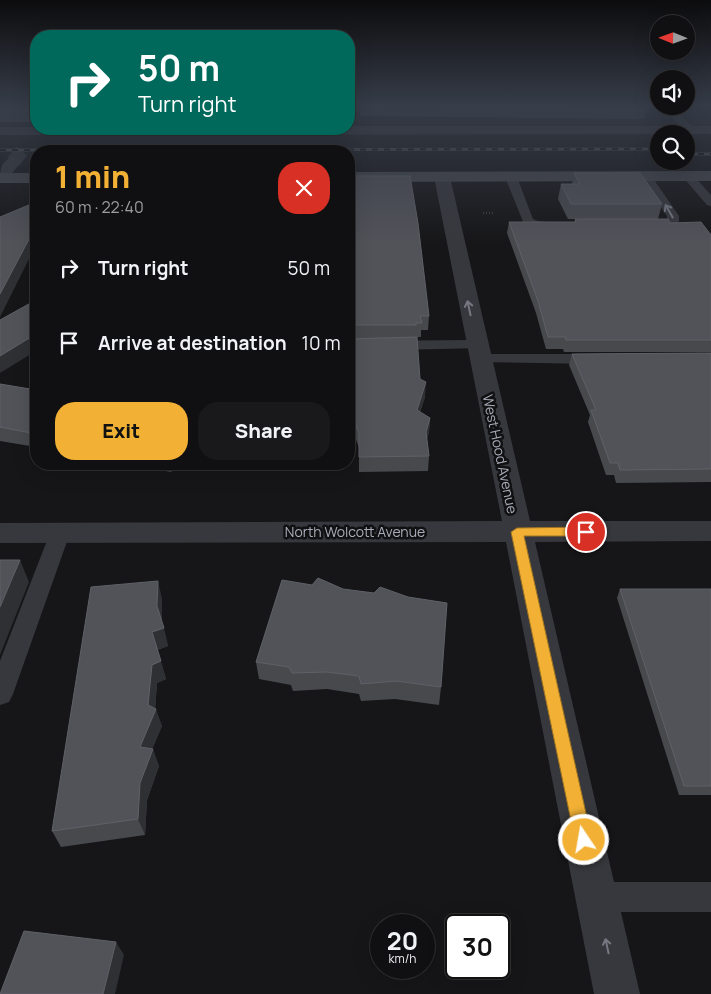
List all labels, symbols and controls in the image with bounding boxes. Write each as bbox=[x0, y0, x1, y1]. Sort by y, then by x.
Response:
north arrow bbox=[650, 15, 695, 60]
map controls bbox=[650, 15, 695, 170]
text: 50 m bbox=[138, 44, 220, 92]
icon: right bbox=[55, 50, 120, 115]
button: sound bbox=[650, 70, 695, 115]
text: Turn right bbox=[138, 89, 236, 119]
button: search bbox=[650, 125, 695, 170]
text: 1 min bbox=[55, 156, 130, 197]
button: close bbox=[278, 162, 330, 214]
text: 60 m · 22:40 bbox=[55, 196, 144, 218]
one-way arrow bbox=[664, 204, 674, 219]
icon: right bbox=[55, 254, 83, 282]
text: Turn right bbox=[98, 255, 188, 281]
text: 50 m bbox=[288, 255, 330, 281]
one-way arrow bbox=[464, 301, 474, 317]
icon: arrive bbox=[55, 329, 83, 357]
text: Arrive at destination bbox=[98, 330, 287, 356]
text: 10 m bbox=[302, 330, 341, 356]
street label: West Hood Avenue bbox=[479, 393, 522, 515]
button: Exit bbox=[55, 402, 188, 460]
button: Share bbox=[198, 402, 330, 460]
pin bbox=[565, 511, 607, 553]
icon: arrive bbox=[572, 518, 600, 546]
street label: North Wolcott Avenue bbox=[285, 522, 425, 541]
position arrow bbox=[557, 813, 609, 865]
speed limit sign: 30 bbox=[445, 914, 510, 979]
text: 20 bbox=[387, 923, 418, 958]
one-way arrow bbox=[601, 939, 611, 955]
text: km/h bbox=[389, 950, 416, 967]

